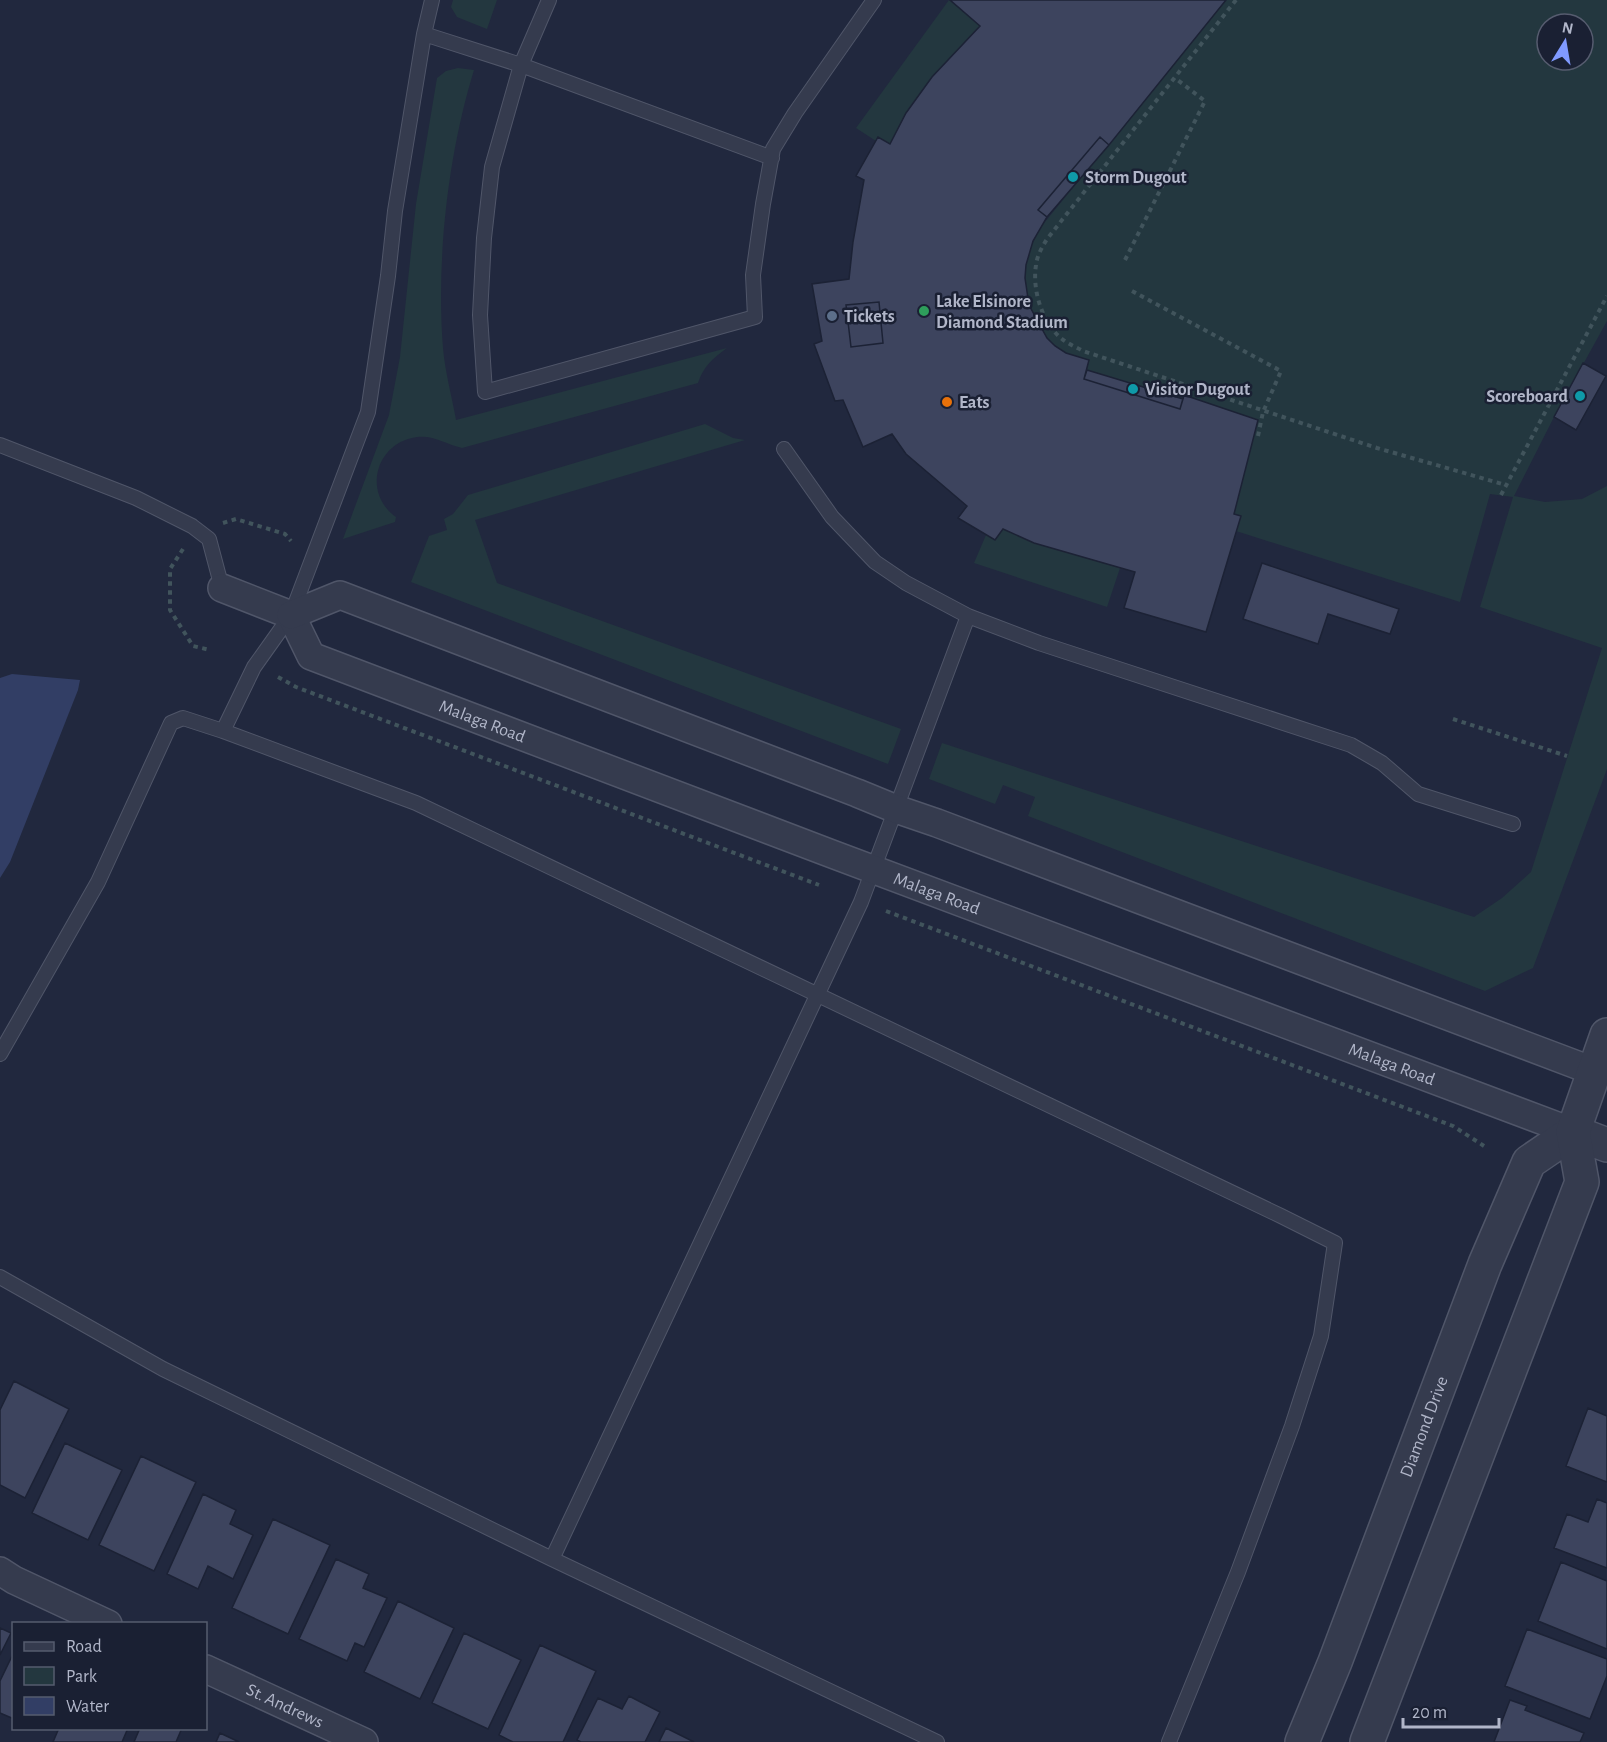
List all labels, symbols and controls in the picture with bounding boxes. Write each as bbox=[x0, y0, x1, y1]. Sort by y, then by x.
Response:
north arrow bbox=[1535, 12, 1595, 72]
text: N bbox=[1561, 19, 1575, 37]
place label: Storm Dugout bbox=[1085, 169, 1187, 187]
marker: Storm Dugout bbox=[1066, 170, 1080, 184]
place label: Lake Elsinore Diamond Stadium bbox=[936, 293, 1068, 332]
marker: Lake Elsinore Diamond Stadium bbox=[917, 304, 931, 318]
place label: Tickets bbox=[844, 308, 895, 326]
marker: Tickets bbox=[825, 309, 839, 323]
place label: Visitor Dugout bbox=[1145, 381, 1250, 399]
marker: Visitor Dugout bbox=[1126, 382, 1140, 396]
place label: Scoreboard bbox=[1486, 388, 1569, 406]
marker: Scoreboard bbox=[1573, 389, 1587, 403]
place label: Eats bbox=[959, 394, 990, 412]
marker: Eats bbox=[940, 395, 954, 409]
street label: Malaga Road bbox=[436, 698, 528, 747]
street label: Malaga Road bbox=[891, 870, 982, 919]
street label: Malaga Road bbox=[1346, 1041, 1437, 1089]
street label: Diamond Drive bbox=[1397, 1374, 1452, 1480]
legend bbox=[12, 1622, 207, 1730]
text: Road bbox=[66, 1638, 102, 1656]
text: Park bbox=[66, 1668, 98, 1686]
street label: St. Andrews bbox=[243, 1681, 326, 1732]
scale bar bbox=[1403, 1691, 1499, 1729]
text: Water bbox=[66, 1698, 109, 1716]
text: 20 m bbox=[1412, 1704, 1447, 1722]

